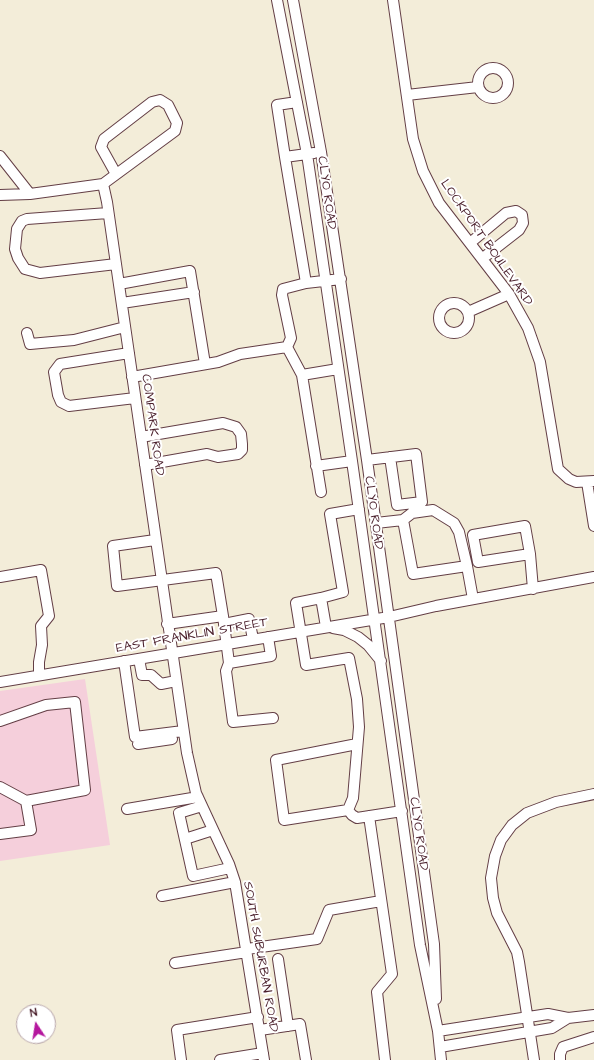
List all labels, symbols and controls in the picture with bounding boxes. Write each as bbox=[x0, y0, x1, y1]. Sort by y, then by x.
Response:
street label: CLYO ROAD bbox=[313, 155, 339, 231]
street label: LOCKPORT BOULEVARD bbox=[436, 177, 536, 309]
street label: COMPARK ROAD bbox=[137, 373, 167, 477]
street label: CLYO ROAD bbox=[360, 475, 386, 551]
street label: EAST FRANKLIN STREET bbox=[115, 615, 269, 657]
street label: CLYO ROAD bbox=[405, 796, 431, 872]
street label: SOUTH SUBURBAN ROAD bbox=[239, 880, 281, 1034]
north arrow bbox=[16, 1004, 56, 1044]
text: N bbox=[29, 1005, 39, 1021]

